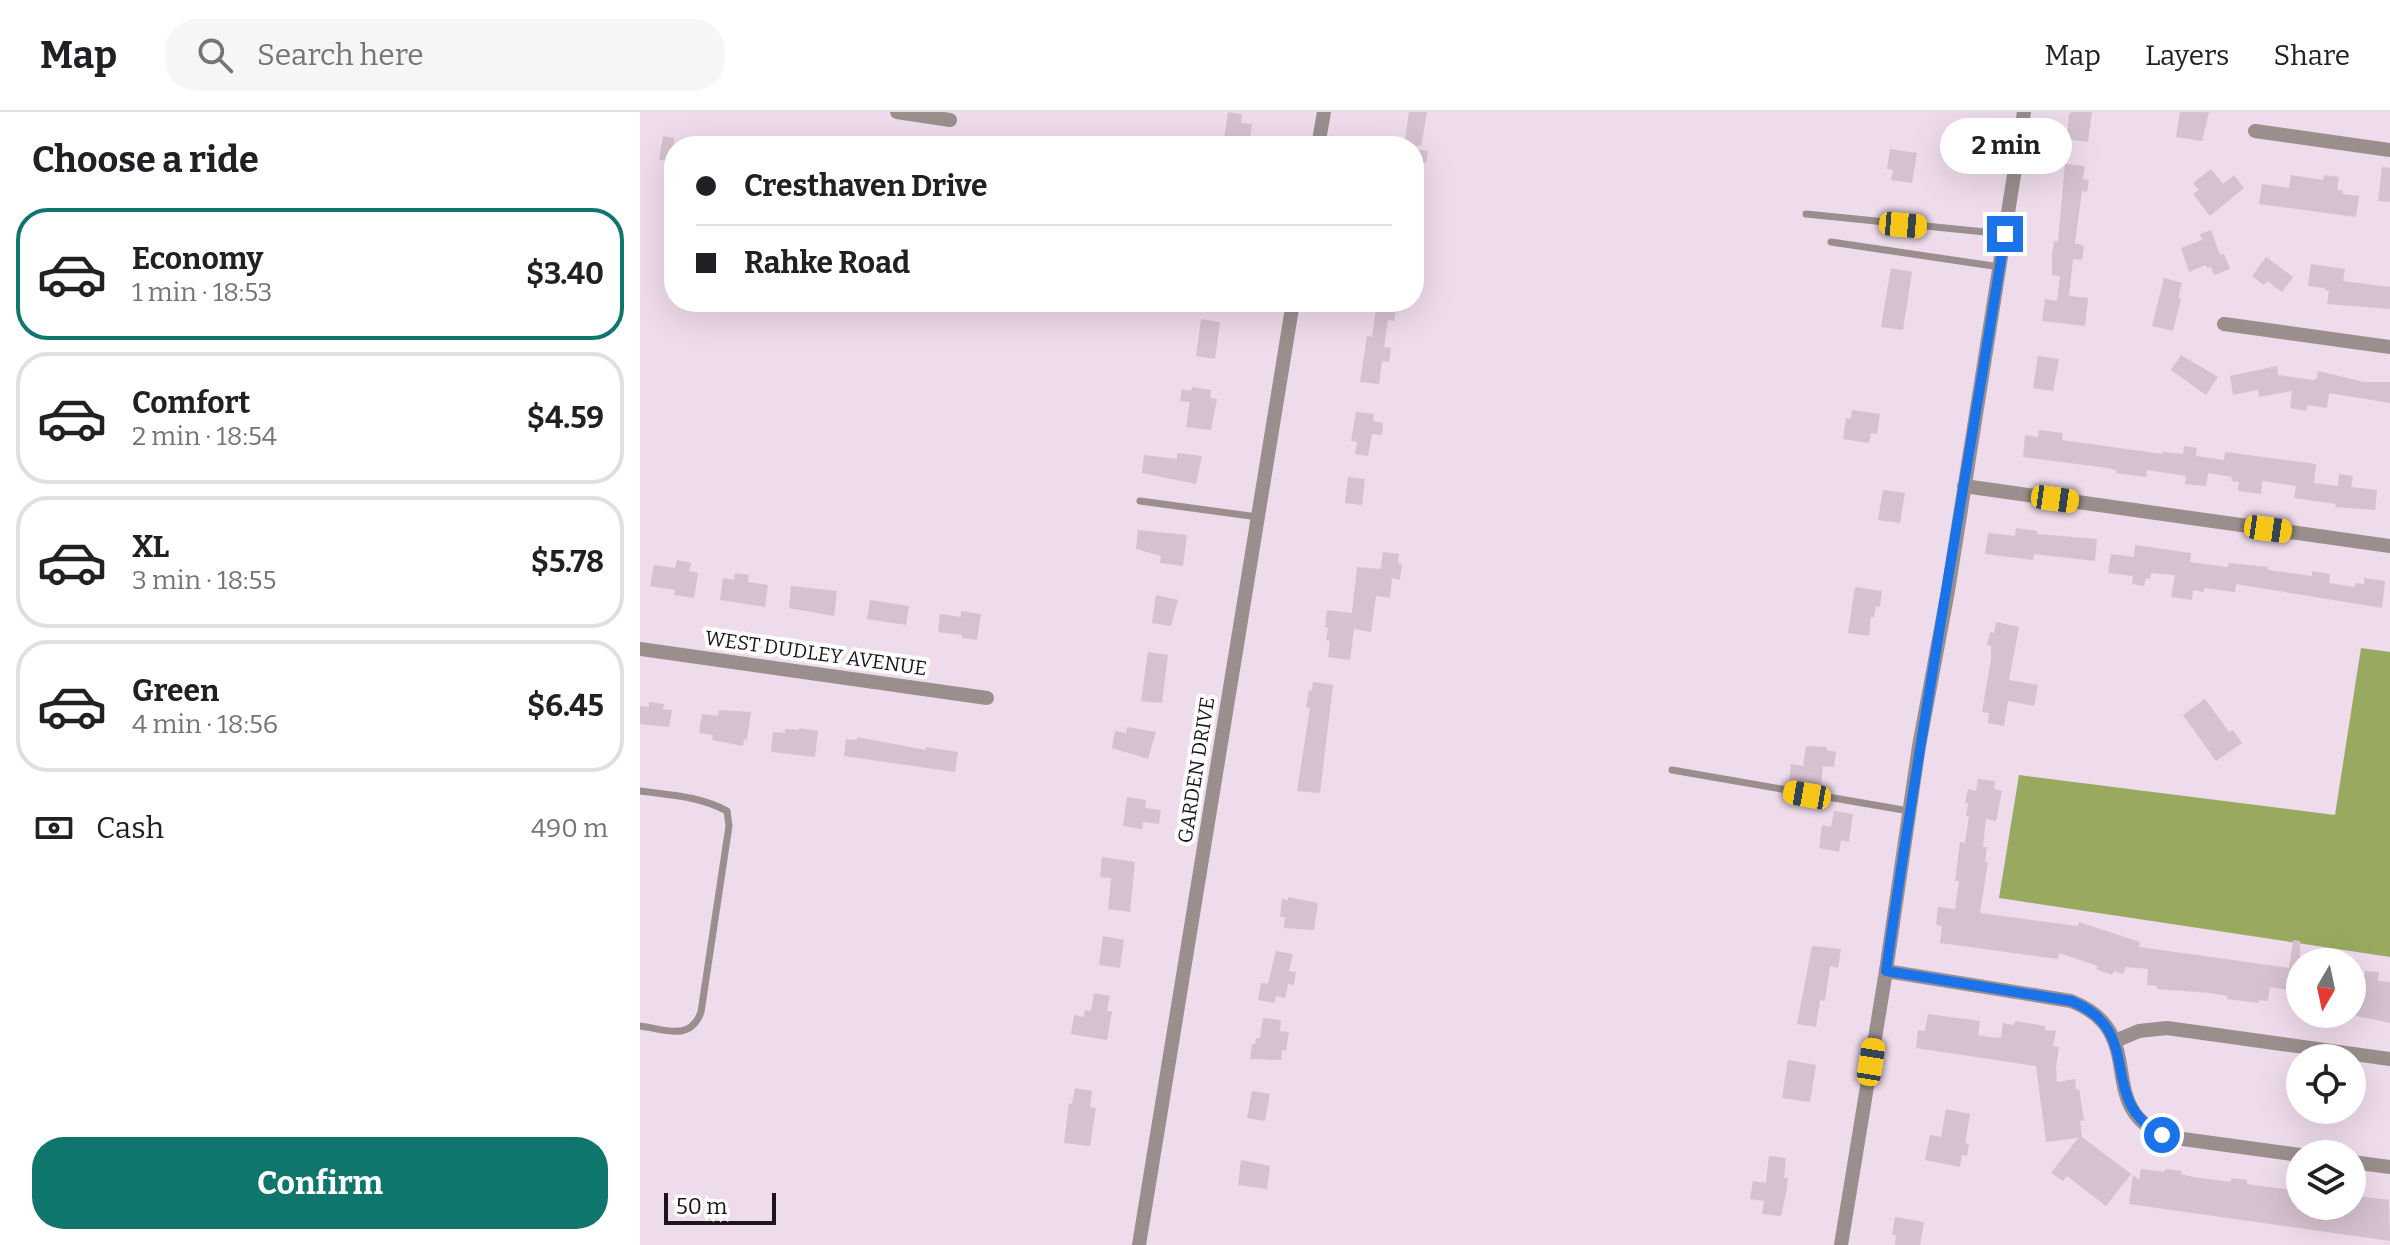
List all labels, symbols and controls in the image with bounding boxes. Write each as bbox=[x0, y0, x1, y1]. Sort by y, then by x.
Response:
search box bbox=[165, 19, 725, 91]
text: Map bbox=[40, 32, 117, 78]
icon: search bbox=[193, 33, 237, 77]
text: Search here bbox=[257, 37, 424, 73]
text: Map bbox=[2044, 39, 2101, 72]
text: Layers bbox=[2145, 39, 2229, 72]
text: Share bbox=[2273, 39, 2350, 72]
callout: 2 min bbox=[1939, 118, 2071, 174]
text: 2 min bbox=[1971, 130, 2041, 161]
text: Choose a ride bbox=[32, 138, 259, 182]
text: Cresthaven Drive bbox=[744, 168, 987, 204]
car bbox=[1878, 211, 1928, 239]
route end bbox=[1987, 216, 2023, 252]
icon: car bbox=[36, 238, 108, 310]
text: Economy bbox=[132, 241, 263, 277]
text: Rahke Road bbox=[744, 245, 910, 281]
text: $3.40 bbox=[526, 256, 604, 292]
text: 1 min · 18:53 bbox=[132, 277, 272, 308]
icon: car bbox=[36, 382, 108, 454]
text: Comfort bbox=[132, 385, 250, 421]
text: $4.59 bbox=[527, 400, 604, 436]
text: 2 min · 18:54 bbox=[132, 421, 277, 452]
car bbox=[2030, 484, 2080, 514]
car bbox=[2243, 514, 2293, 544]
icon: car bbox=[36, 526, 108, 598]
text: XL bbox=[132, 529, 169, 565]
text: $5.78 bbox=[531, 544, 604, 580]
text: 3 min · 18:55 bbox=[132, 565, 276, 596]
street label: WEST DUDLEY AVENUE bbox=[703, 626, 929, 680]
icon: car bbox=[36, 670, 108, 742]
text: Green bbox=[132, 673, 219, 709]
text: $6.45 bbox=[527, 688, 604, 724]
street label: GARDEN DRIVE bbox=[1173, 695, 1219, 845]
text: 4 min · 18:56 bbox=[132, 709, 278, 740]
car bbox=[1781, 779, 1833, 811]
icon: cash bbox=[32, 806, 76, 850]
text: Cash bbox=[96, 810, 164, 846]
text: 490 m bbox=[531, 813, 608, 844]
north arrow bbox=[2286, 948, 2366, 1028]
map controls bbox=[2286, 948, 2366, 1220]
car bbox=[1855, 1036, 1887, 1088]
button: locate bbox=[2286, 1044, 2366, 1124]
route start bbox=[2144, 1117, 2180, 1153]
button: Confirm bbox=[32, 1137, 608, 1229]
button: layers bbox=[2286, 1140, 2366, 1220]
scale bar bbox=[664, 1189, 776, 1225]
text: 50 m bbox=[676, 1193, 727, 1220]

